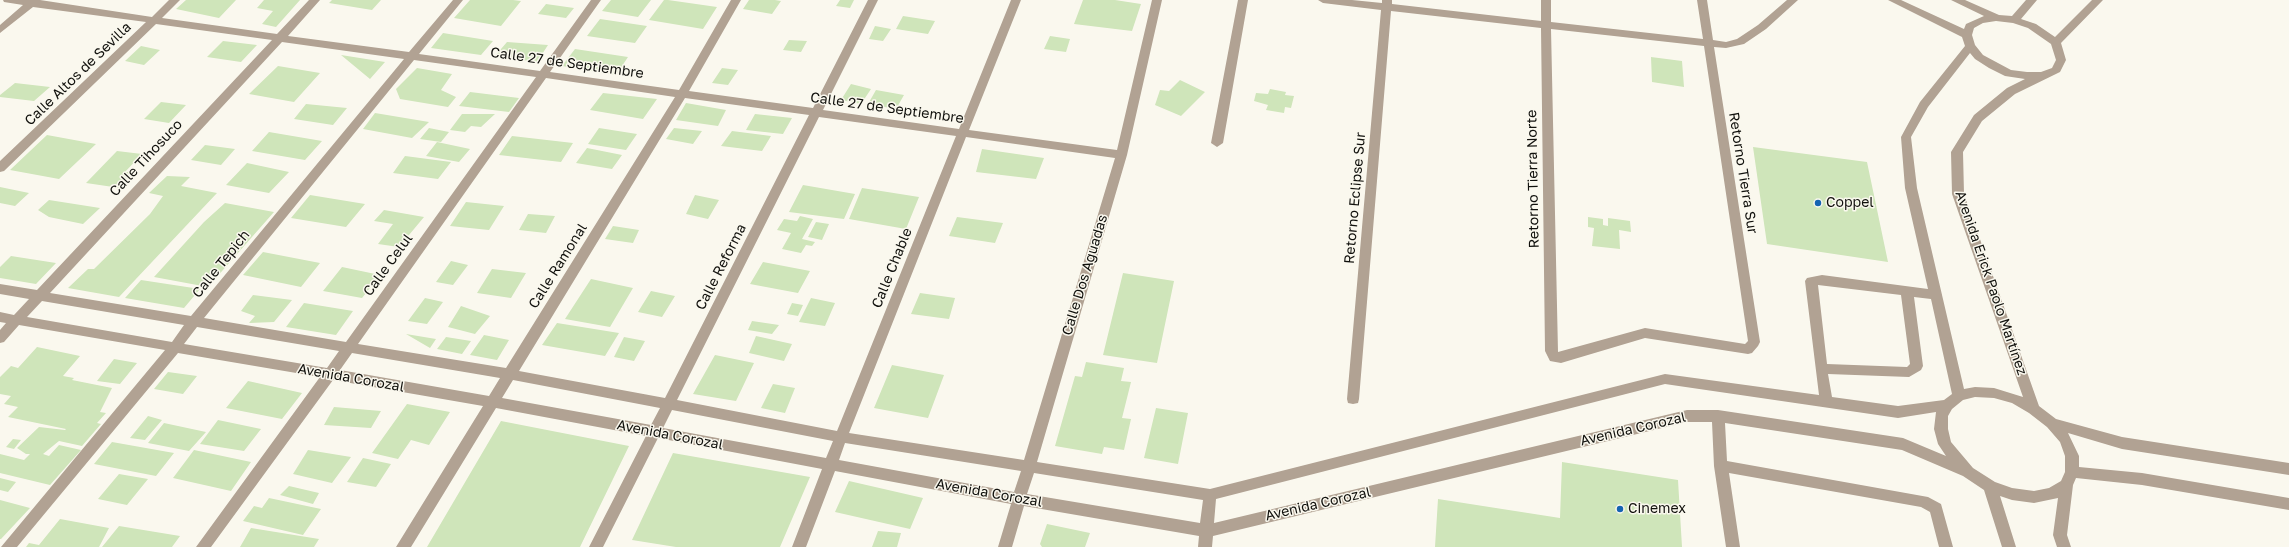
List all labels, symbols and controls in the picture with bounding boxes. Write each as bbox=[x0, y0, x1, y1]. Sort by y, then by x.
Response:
street label: Calle Altos de Sevilla bbox=[21, 19, 135, 129]
street label: Calle 27 de Septiembre bbox=[489, 44, 645, 82]
street label: Calle 27 de Septiembre bbox=[809, 89, 965, 127]
street label: Retorno Tierra Norte bbox=[1523, 110, 1543, 248]
street label: Retorno Tierra Sur bbox=[1725, 111, 1761, 235]
street label: Calle Tihosuco bbox=[106, 116, 186, 200]
street label: Retorno Eclipse Sur bbox=[1341, 131, 1369, 265]
street label: Avenida Erick Paolo Martínez bbox=[1951, 189, 2031, 377]
place label: Coppel bbox=[1826, 195, 1874, 211]
marker: Coppel bbox=[1813, 198, 1823, 208]
street label: Calle Dos Aguadas bbox=[1059, 213, 1111, 337]
street label: Calle Ramonal bbox=[525, 220, 591, 312]
street label: Calle Reforma bbox=[692, 221, 750, 313]
street label: Calle Chable bbox=[868, 225, 916, 311]
street label: Calle Tepich bbox=[189, 227, 253, 301]
street label: Calle Celul bbox=[360, 231, 416, 299]
street label: Avenida Corozal bbox=[296, 360, 406, 396]
street label: Avenida Corozal bbox=[1579, 409, 1687, 449]
street label: Avenida Corozal bbox=[616, 416, 724, 454]
street label: Avenida Corozal bbox=[934, 475, 1044, 511]
street label: Avenida Corozal bbox=[1264, 484, 1372, 524]
place label: Cinemex bbox=[1628, 501, 1686, 517]
marker: Cinemex bbox=[1615, 504, 1625, 514]

